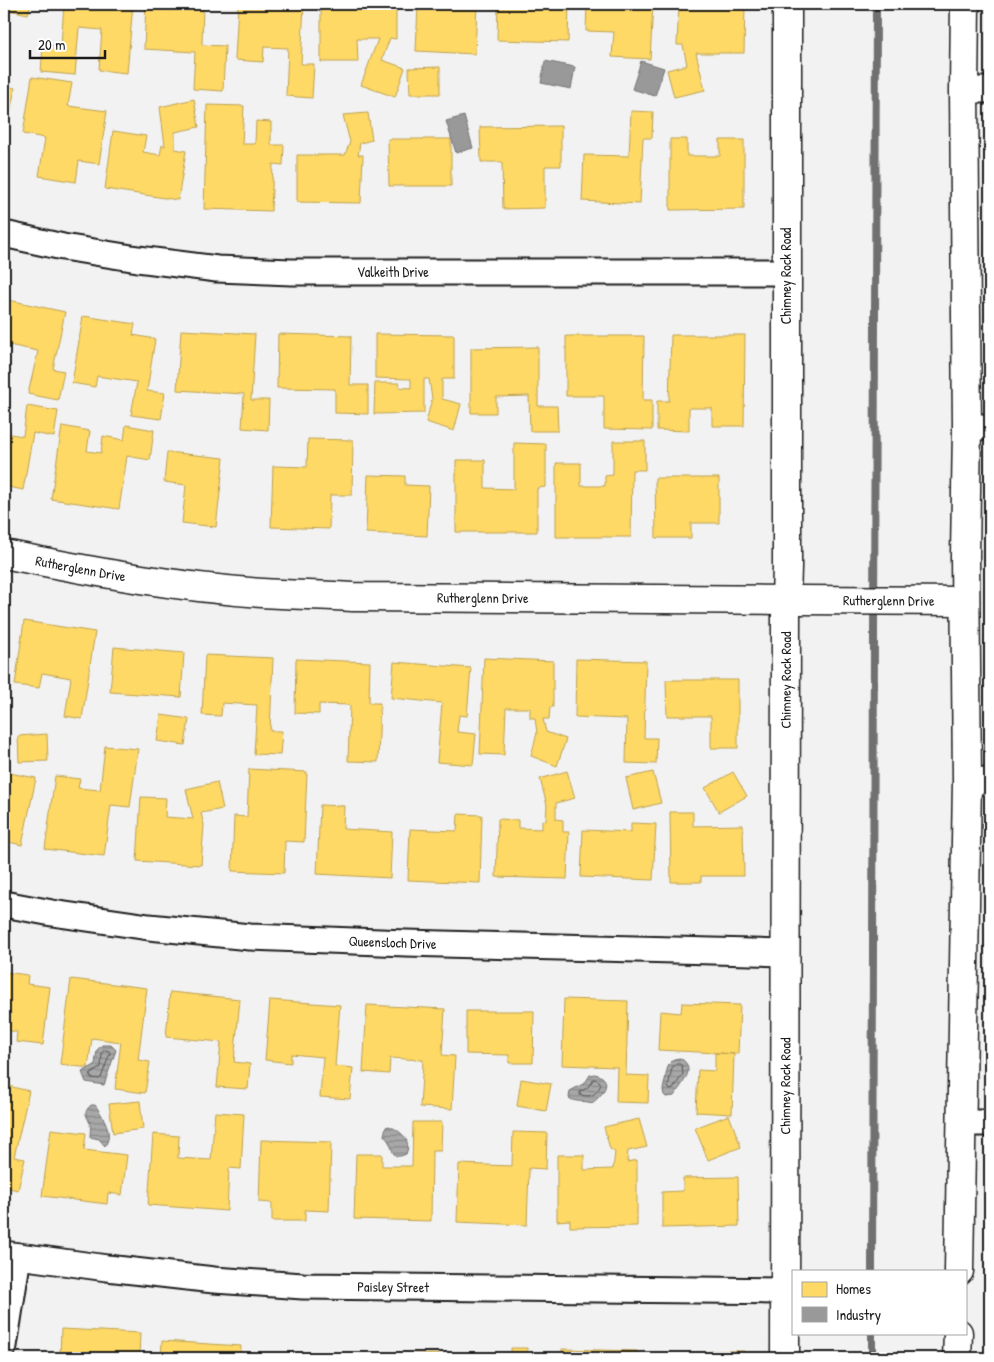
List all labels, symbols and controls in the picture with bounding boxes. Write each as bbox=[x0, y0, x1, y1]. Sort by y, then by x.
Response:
scale bar bbox=[30, 28, 105, 60]
text: 20 m bbox=[38, 34, 65, 55]
street label: Chimney Rock Road bbox=[776, 227, 796, 324]
street label: Valkeith Drive bbox=[357, 262, 429, 281]
street label: Rutherglenn Drive bbox=[34, 550, 128, 586]
street label: Rutherglenn Drive bbox=[437, 588, 529, 608]
street label: Rutherglenn Drive bbox=[843, 590, 935, 610]
street label: Chimney Rock Road bbox=[776, 631, 796, 728]
street label: Queensloch Drive bbox=[348, 931, 437, 953]
street label: Chimney Rock Road bbox=[775, 1037, 795, 1134]
legend bbox=[792, 1270, 966, 1334]
street label: Paisley Street bbox=[357, 1277, 429, 1297]
text: Homes bbox=[836, 1278, 871, 1299]
text: Industry bbox=[836, 1304, 881, 1325]

